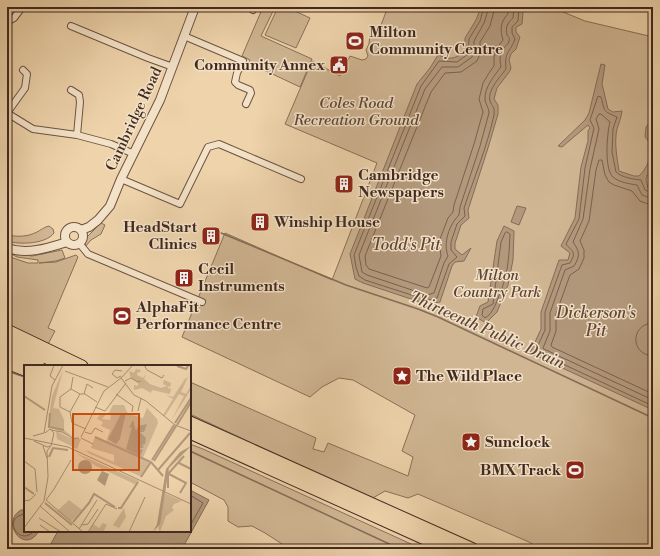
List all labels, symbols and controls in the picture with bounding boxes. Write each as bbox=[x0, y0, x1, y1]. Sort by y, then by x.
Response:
place label: Milton Community Centre bbox=[369, 23, 503, 59]
sports icon: Milton Community Centre bbox=[344, 30, 366, 52]
public building icon: Community Annex bbox=[328, 54, 350, 76]
place label: Community Annex bbox=[194, 56, 325, 75]
street label: Cambridge Road bbox=[102, 63, 167, 174]
park label: Coles Road Recreation Ground bbox=[292, 94, 419, 130]
place label: Cambridge Newspapers bbox=[358, 166, 444, 202]
building icon: Cambridge Newspapers bbox=[333, 173, 355, 195]
building icon: Winship House bbox=[249, 211, 271, 233]
place label: Winship House bbox=[273, 213, 380, 232]
place label: HeadStart Clinics bbox=[123, 218, 198, 254]
building icon: HeadStart Clinics bbox=[200, 225, 222, 247]
water label: Todd's Pit bbox=[371, 235, 441, 255]
place label: Cecil Instruments bbox=[198, 260, 285, 296]
park label: Milton Country Park bbox=[453, 266, 541, 302]
building icon: Cecil Instruments bbox=[173, 267, 195, 289]
water label: Thirteenth Public Drain bbox=[406, 287, 569, 374]
place label: AlphaFit Performance Centre bbox=[135, 298, 281, 334]
water label: Dickerson's Pit bbox=[555, 303, 636, 341]
sports icon: AlphaFit Performance Centre bbox=[111, 305, 133, 327]
inset map bbox=[24, 365, 191, 532]
place icon: The Wild Place bbox=[391, 365, 413, 387]
place label: The Wild Place bbox=[416, 367, 522, 386]
place icon: Sunclock bbox=[460, 431, 482, 453]
place label: Sunclock bbox=[485, 433, 551, 452]
sports icon: BMX Track bbox=[564, 459, 586, 481]
place label: BMX Track bbox=[480, 461, 562, 480]

